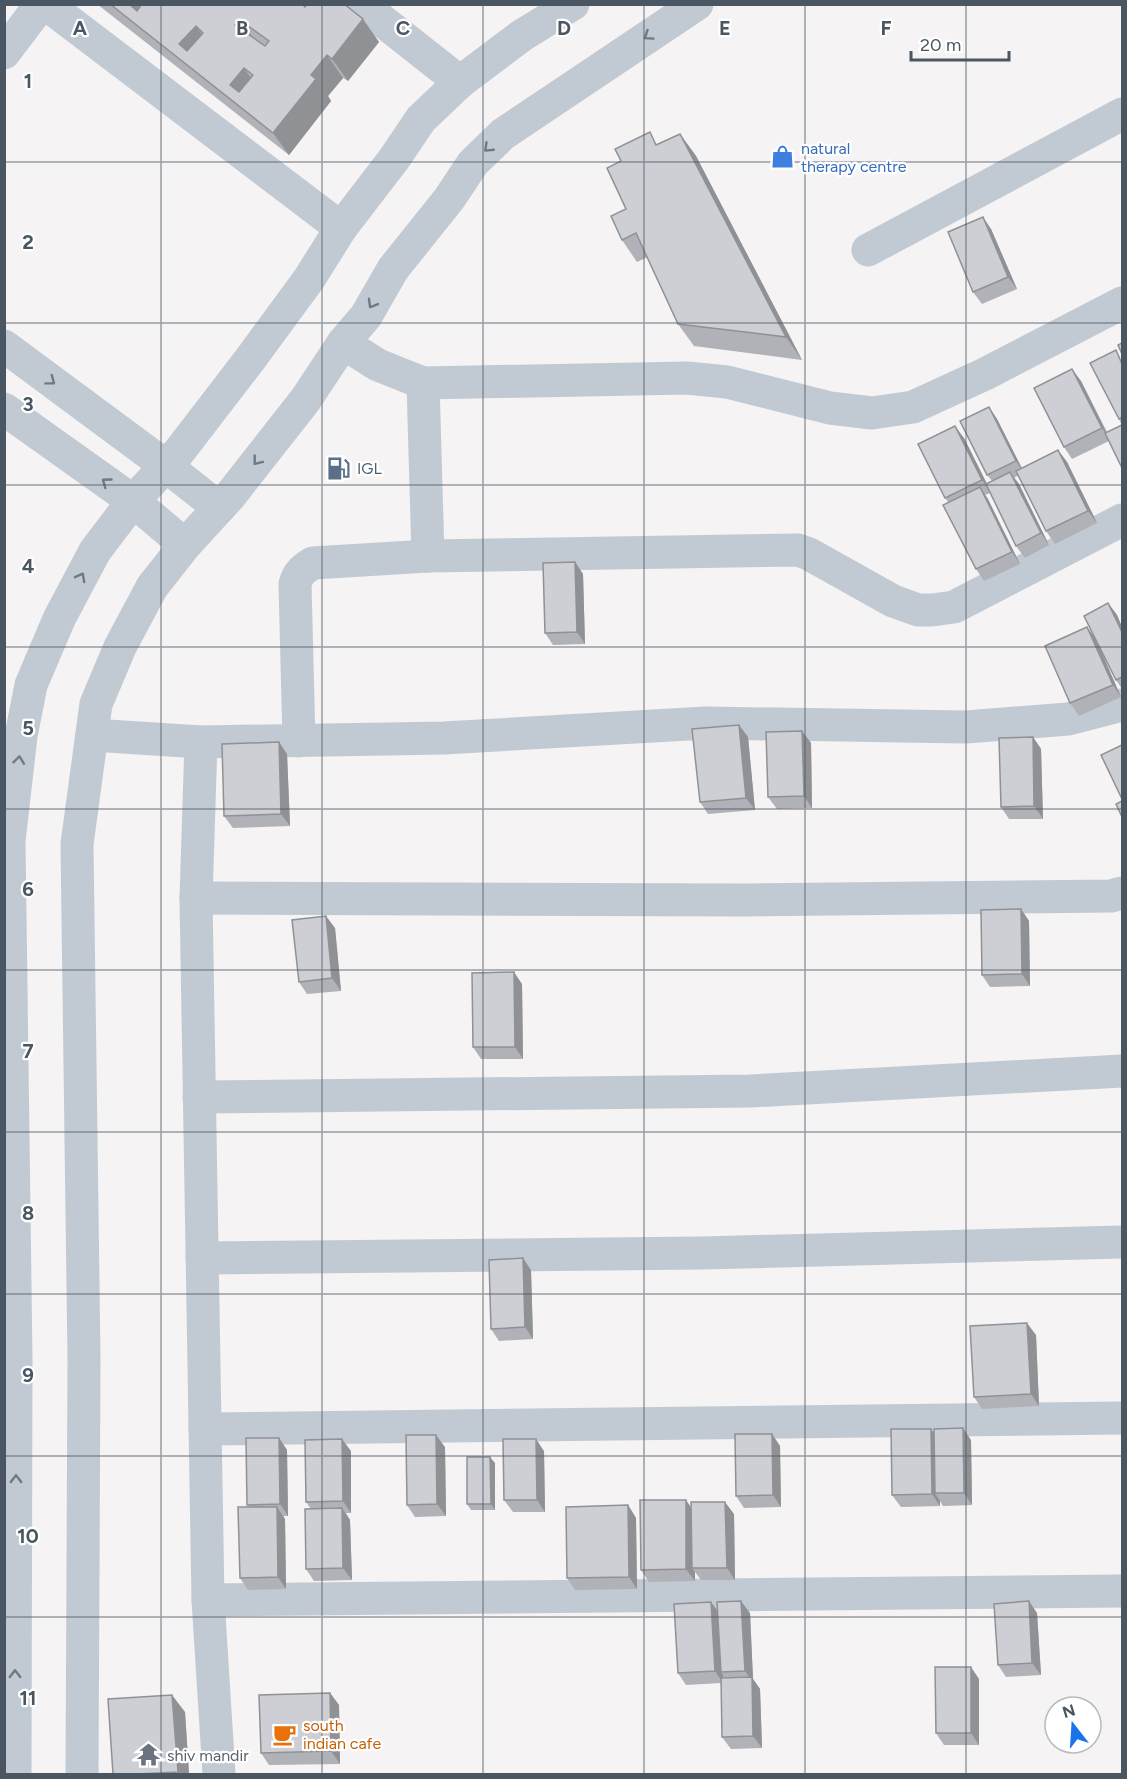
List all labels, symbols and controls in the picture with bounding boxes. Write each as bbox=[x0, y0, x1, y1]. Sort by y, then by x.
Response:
text: A bbox=[73, 16, 88, 40]
text: B bbox=[236, 16, 248, 40]
text: C bbox=[396, 16, 410, 40]
text: D bbox=[557, 16, 571, 40]
text: E bbox=[719, 16, 731, 40]
text: F bbox=[880, 16, 892, 40]
scale bar bbox=[911, 24, 1008, 62]
one-way arrow bbox=[643, 29, 654, 40]
text: 20 m bbox=[920, 34, 961, 56]
text: 1 bbox=[24, 69, 32, 93]
place label: natural therapy centre bbox=[801, 139, 907, 176]
one-way arrow bbox=[485, 141, 496, 152]
shop icon: natural therapy centre bbox=[770, 144, 796, 170]
text: 2 bbox=[22, 230, 34, 254]
one-way arrow bbox=[368, 298, 380, 308]
one-way arrow bbox=[45, 374, 56, 385]
text: 3 bbox=[22, 392, 34, 416]
one-way arrow bbox=[253, 454, 264, 465]
fuel station icon: IGL bbox=[326, 455, 352, 481]
place label: IGL bbox=[357, 459, 382, 478]
one-way arrow bbox=[102, 478, 113, 489]
text: 4 bbox=[22, 554, 35, 578]
one-way arrow bbox=[74, 572, 85, 583]
text: 5 bbox=[22, 716, 34, 740]
one-way arrow bbox=[12, 755, 24, 764]
text: 6 bbox=[22, 877, 34, 901]
text: 7 bbox=[22, 1039, 34, 1063]
text: 8 bbox=[22, 1201, 34, 1225]
text: 9 bbox=[22, 1363, 34, 1387]
one-way arrow bbox=[10, 1475, 22, 1484]
text: 10 bbox=[17, 1524, 39, 1548]
one-way arrow bbox=[9, 1670, 21, 1679]
text: 11 bbox=[20, 1686, 36, 1710]
north arrow bbox=[1043, 1695, 1103, 1755]
text: N bbox=[1060, 1700, 1077, 1722]
place label: south indian cafe bbox=[303, 1716, 381, 1753]
cafe icon: south indian cafe bbox=[272, 1721, 298, 1747]
temple icon: shiv mandir bbox=[136, 1742, 162, 1768]
place label: shiv mandir bbox=[167, 1746, 249, 1765]

